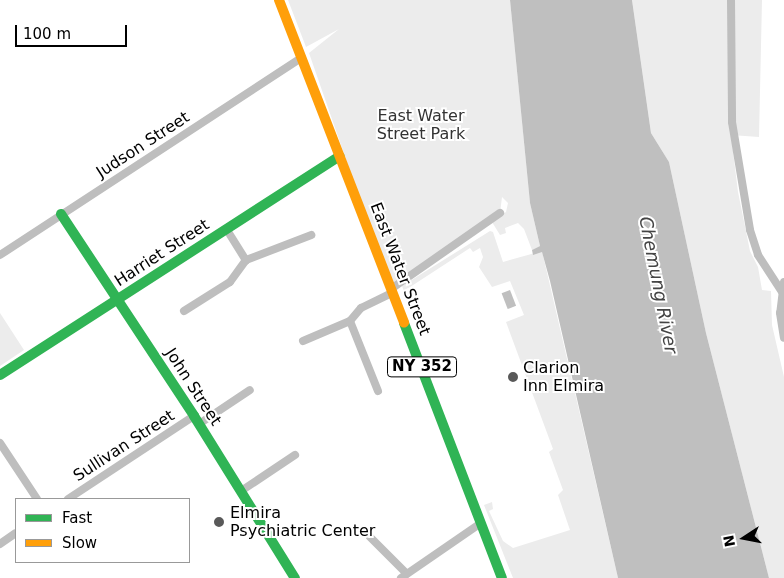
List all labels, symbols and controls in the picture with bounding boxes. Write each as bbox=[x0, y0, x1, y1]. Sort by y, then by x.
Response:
scale bar bbox=[18, 15, 130, 47]
text: 100 m bbox=[23, 25, 71, 43]
park label: East Water Street Park bbox=[377, 106, 465, 144]
street label: Judson Street bbox=[93, 108, 193, 182]
street label: East Water Street bbox=[366, 200, 434, 338]
street label: Harriet Street bbox=[111, 215, 213, 291]
water label: Chemung River bbox=[634, 215, 682, 355]
street label: John Street bbox=[161, 345, 225, 429]
road number: NY 352 bbox=[387, 354, 457, 380]
place label: Clarion Inn Elmira bbox=[523, 358, 604, 396]
marker: Clarion Inn Elmira bbox=[507, 371, 519, 383]
street label: Sullivan Street bbox=[70, 406, 178, 486]
legend bbox=[15, 498, 190, 563]
place label: Elmira Psychiatric Center bbox=[230, 503, 375, 541]
text: Fast bbox=[62, 509, 92, 527]
north arrow bbox=[719, 513, 769, 563]
marker: Elmira Psychiatric Center bbox=[212, 515, 226, 529]
text: Slow bbox=[62, 534, 97, 552]
text: N bbox=[720, 534, 738, 548]

